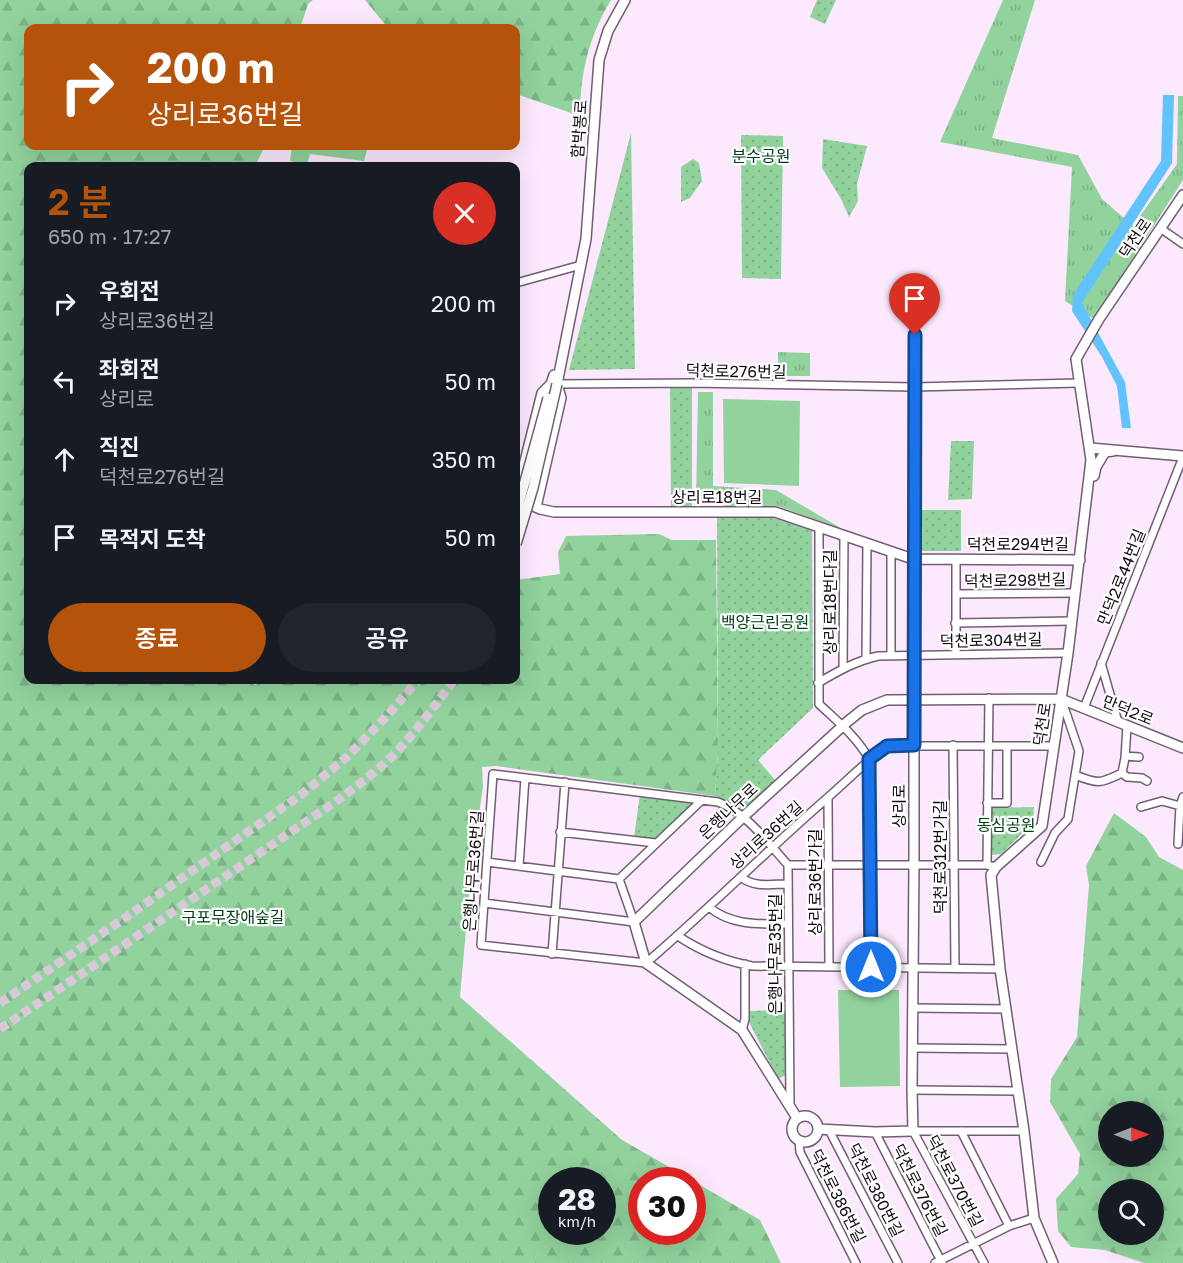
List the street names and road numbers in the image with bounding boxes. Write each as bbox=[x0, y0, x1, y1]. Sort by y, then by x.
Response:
street label: 함박봉로 bbox=[567, 99, 591, 159]
street label: 덕천로 bbox=[1114, 214, 1156, 262]
street label: 덕천로276번길 bbox=[685, 360, 787, 382]
street label: 상리로18번길 bbox=[671, 487, 763, 507]
street label: 만덕2로44번길 bbox=[1093, 526, 1149, 628]
street label: 덕천로294번길 bbox=[967, 534, 1069, 554]
street label: 상리로18번다길 bbox=[820, 549, 840, 655]
street label: 덕천로298번길 bbox=[964, 569, 1066, 591]
street label: 덕천로304번길 bbox=[940, 629, 1042, 651]
street label: 만덕2로 bbox=[1099, 691, 1157, 729]
street label: 덕천로 bbox=[1029, 700, 1055, 747]
street label: 은행나무로 bbox=[694, 778, 762, 843]
street label: 상리로 bbox=[889, 784, 909, 828]
street label: 상리로36번길 bbox=[725, 797, 807, 873]
street label: 덕천로312번가길 bbox=[930, 800, 950, 914]
street label: 은행나무로36번길 bbox=[459, 809, 487, 933]
street label: 상리로36번가길 bbox=[805, 828, 825, 936]
street label: 은행나무로35번길 bbox=[765, 893, 785, 1015]
street label: 덕천로370번길 bbox=[922, 1132, 988, 1230]
street label: 덕천로380번길 bbox=[844, 1140, 908, 1240]
street label: 덕천로376번길 bbox=[888, 1140, 952, 1240]
street label: 덕천로386번길 bbox=[806, 1146, 870, 1246]

